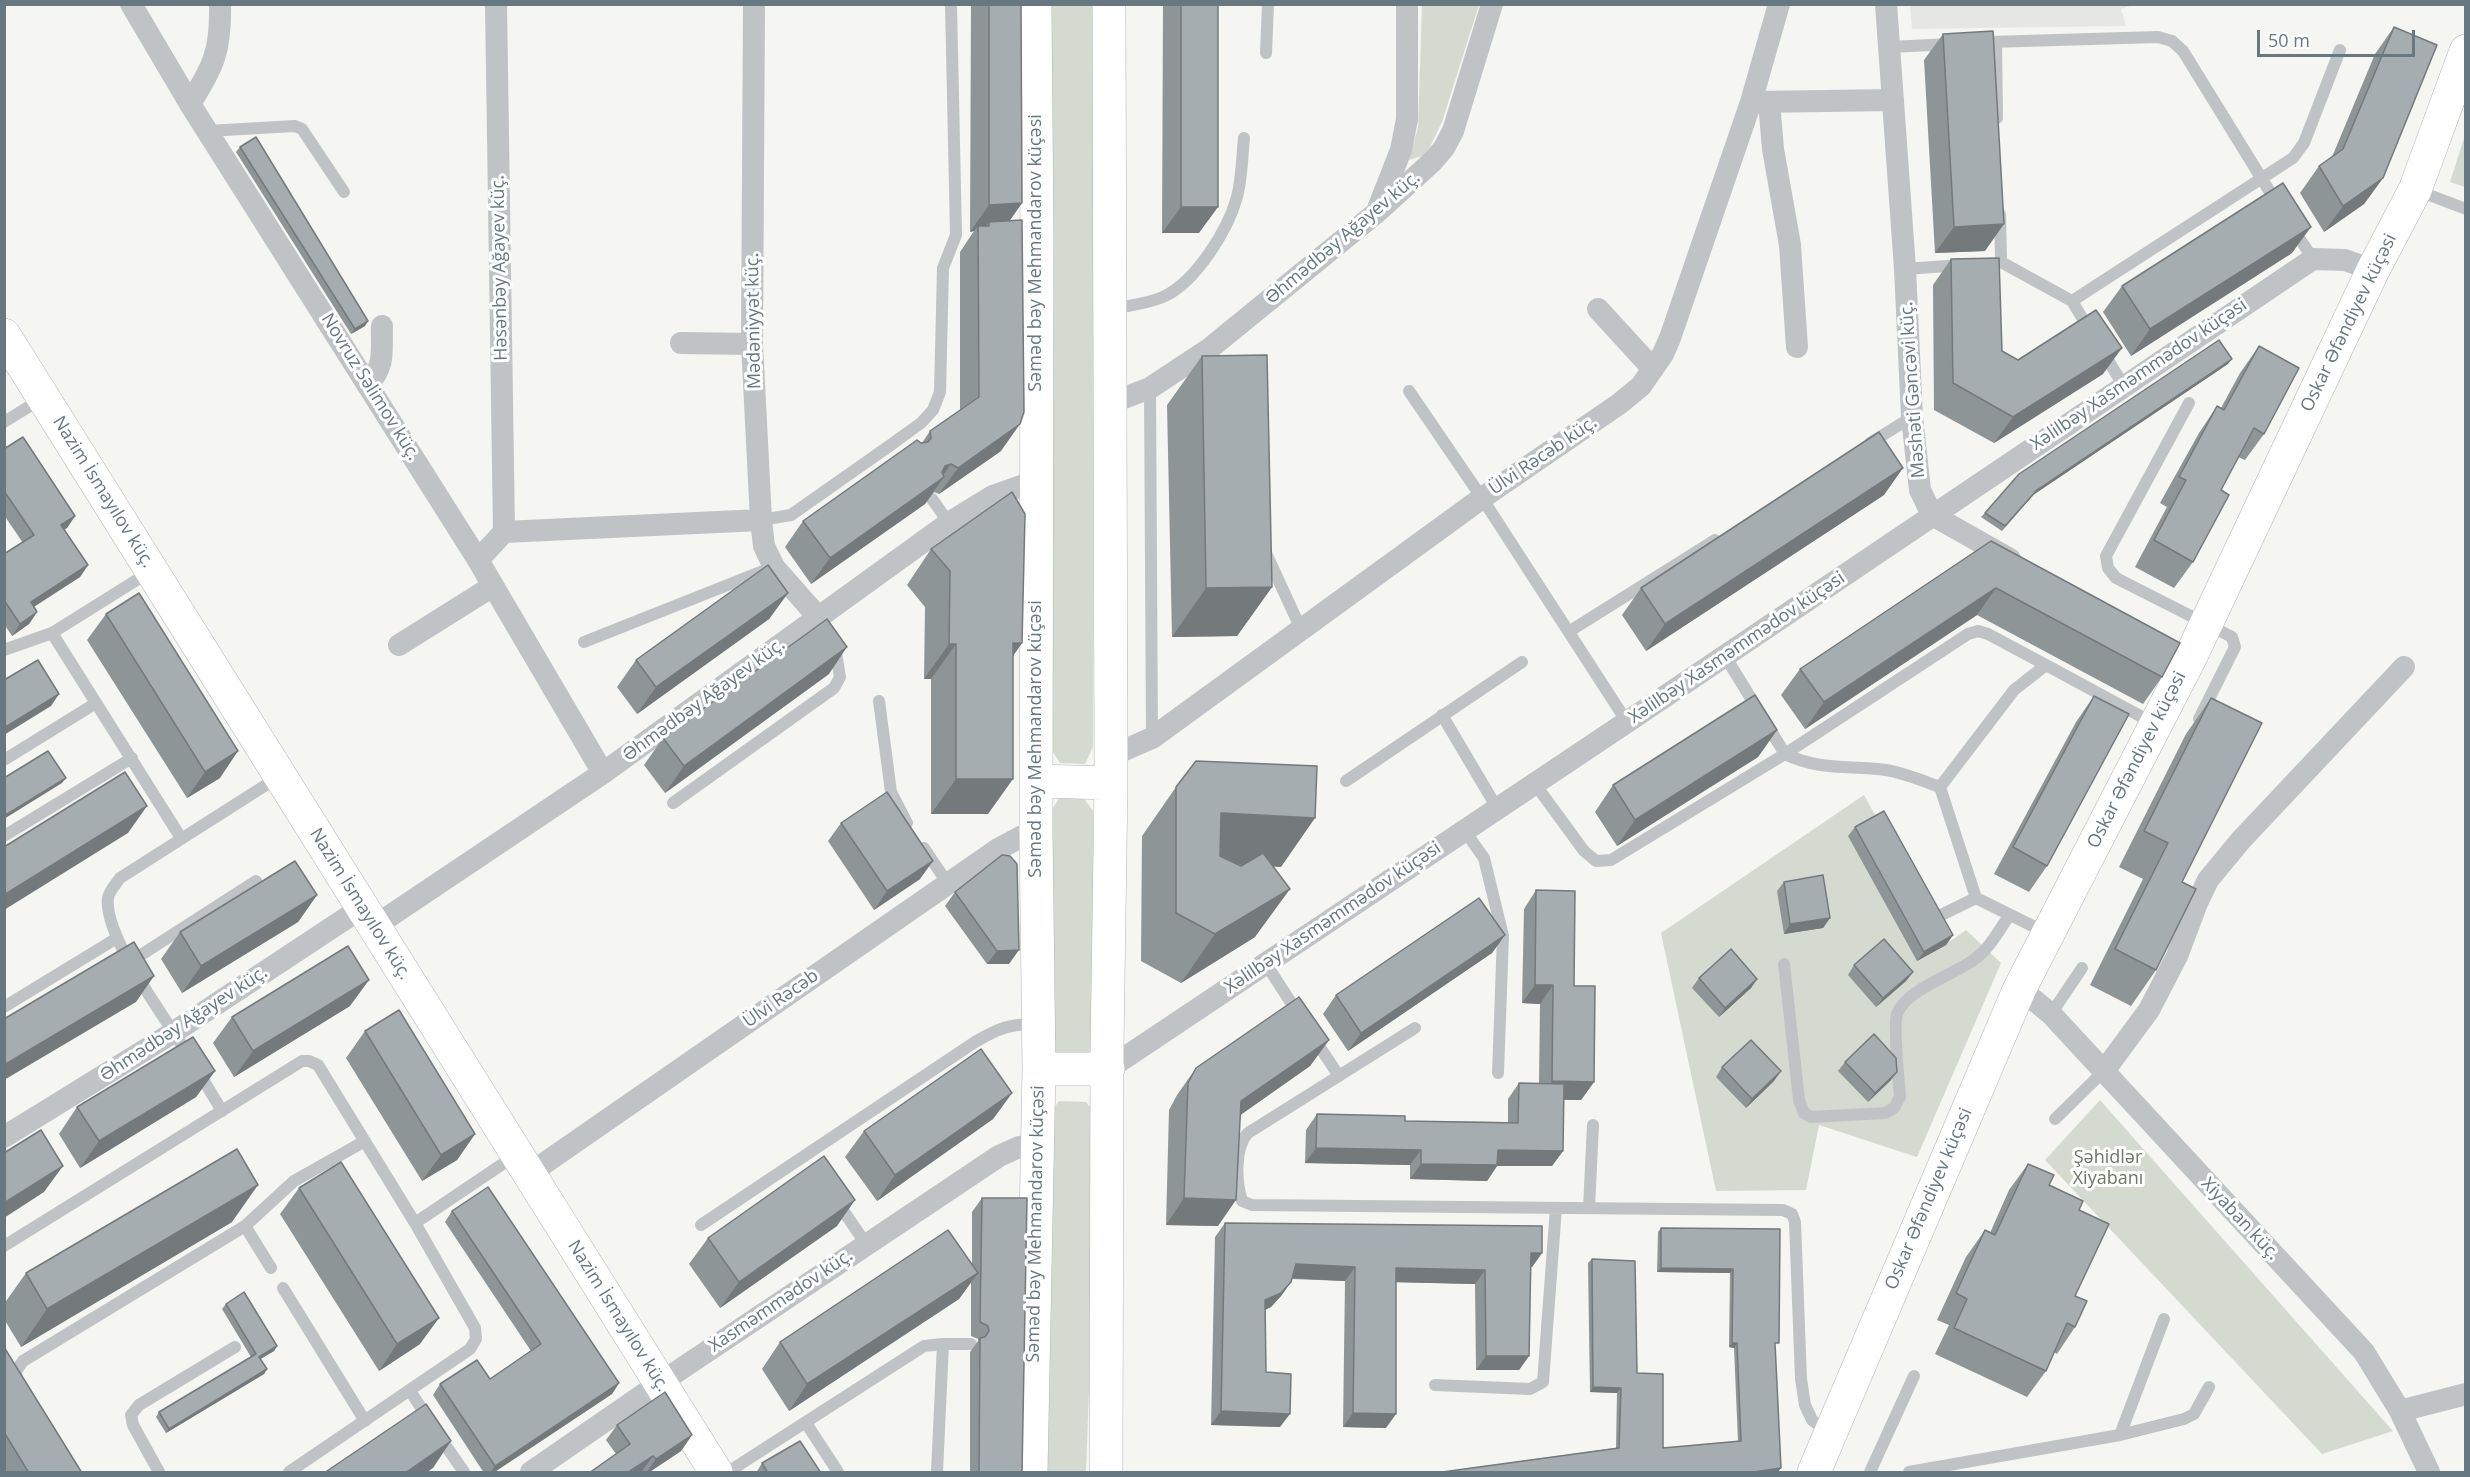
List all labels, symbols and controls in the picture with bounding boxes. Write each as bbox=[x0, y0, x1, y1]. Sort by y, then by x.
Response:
scale bar bbox=[2260, 18, 2418, 56]
text: 50 m bbox=[2268, 28, 2310, 52]
street label: Səməd bəy Mehmandarov küçəsi bbox=[1025, 114, 1047, 392]
street label: Əhmədbəy Ağayev küç. bbox=[1261, 167, 1425, 309]
street label: Həsənbəy Ağayev küç. bbox=[488, 175, 512, 361]
street label: Oskar Əfəndiyev küçəsi bbox=[2296, 230, 2402, 416]
street label: Mədəniyyət küç. bbox=[742, 253, 766, 389]
street label: Xəlilbəy Xasməmmədov küçəsi bbox=[2027, 294, 2251, 456]
street label: Məshəti Gəncəvi küç. bbox=[1896, 301, 1930, 479]
street label: Novruz Səlimov küç. bbox=[316, 310, 424, 464]
street label: Nazim İsmayılov küç. bbox=[48, 412, 158, 572]
street label: Ülvi Rəcəb küç. bbox=[1485, 412, 1601, 500]
street label: Xəlilbəy Xasməmmədov küçəsi bbox=[1625, 567, 1849, 729]
street label: Səməd bəy Mehmandarov küçəsi bbox=[1025, 600, 1047, 878]
street label: Əhmədbəy Ağayev küç. bbox=[619, 634, 789, 766]
street label: Oskar Əfəndiyev küçəsi bbox=[2083, 668, 2191, 852]
street label: Nazim İsmayılov küç. bbox=[305, 824, 415, 984]
street label: Xəlilbəy Xasməmmədov küçəsi bbox=[1221, 837, 1445, 999]
street label: Əhmədbəy Ağayev küç. bbox=[96, 962, 272, 1086]
street label: Ülvi Rəcəb bbox=[739, 965, 823, 1033]
street label: Səməd bəy Mehmandarov küçəsi bbox=[1023, 1085, 1049, 1363]
street label: Oskar Əfəndiyev küçəsi bbox=[1881, 1105, 1977, 1293]
park label: Şəhidlər Xiyabanı bbox=[2073, 1147, 2143, 1190]
street label: Xiyaban küç. bbox=[2196, 1173, 2284, 1265]
street label: Nazim İsmayılov küç. bbox=[563, 1236, 673, 1396]
street label: Xasməmmədov küç. bbox=[705, 1245, 857, 1357]

